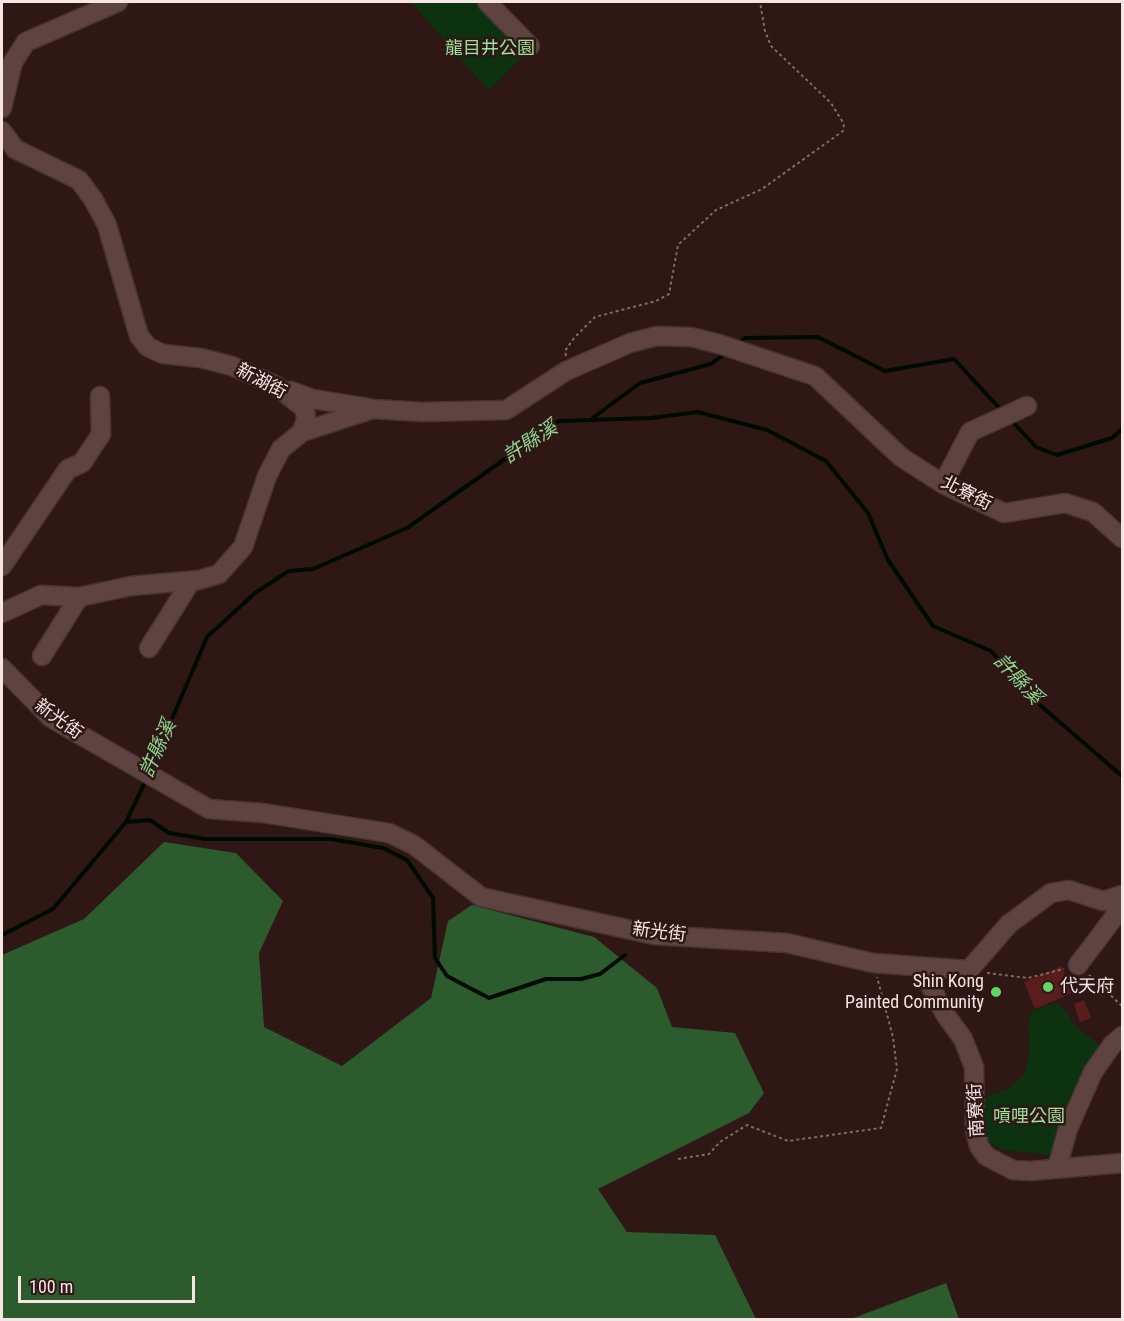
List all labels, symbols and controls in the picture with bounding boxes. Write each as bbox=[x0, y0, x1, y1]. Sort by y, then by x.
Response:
park label: 龍目井公園 bbox=[445, 38, 535, 60]
street label: 新湖街 bbox=[232, 360, 290, 404]
water label: 許縣溪 bbox=[499, 417, 563, 469]
street label: 北寮街 bbox=[937, 472, 995, 516]
water label: 許縣溪 bbox=[988, 650, 1046, 710]
street label: 新光街 bbox=[30, 695, 86, 745]
water label: 許縣溪 bbox=[136, 717, 182, 781]
street label: 新光街 bbox=[631, 919, 687, 947]
place label: Shin Kong Painted Community bbox=[845, 971, 984, 1014]
place label: 代天府 bbox=[1060, 976, 1114, 998]
marker: 代天府 bbox=[1041, 980, 1055, 994]
marker: Shin Kong Painted Community bbox=[989, 985, 1003, 999]
street label: 南寮街 bbox=[965, 1082, 989, 1138]
park label: 嗊哩公園 bbox=[993, 1106, 1065, 1128]
scale bar bbox=[21, 1264, 198, 1302]
text: 100 m bbox=[29, 1276, 73, 1297]

